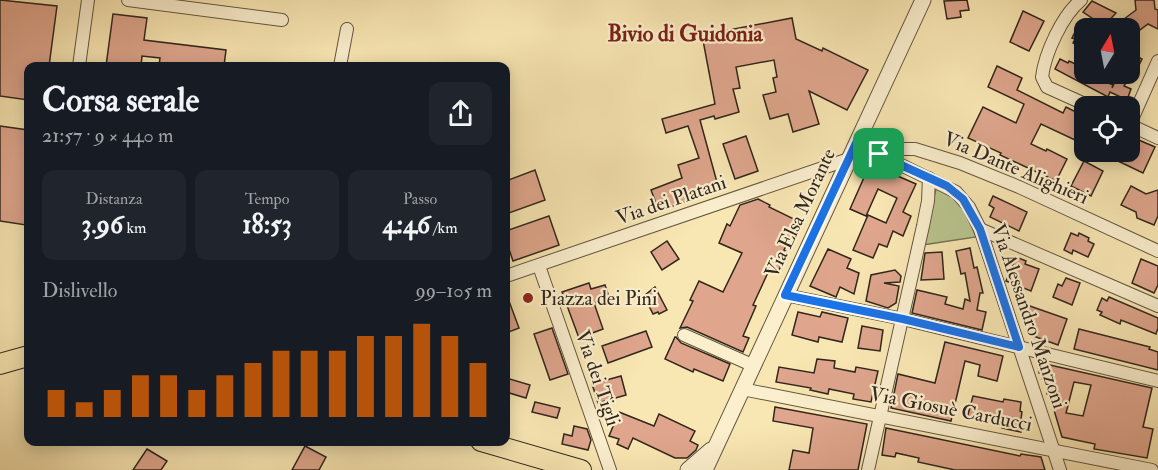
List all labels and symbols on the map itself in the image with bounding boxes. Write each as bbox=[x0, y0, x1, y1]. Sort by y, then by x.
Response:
north arrow bbox=[1074, 18, 1140, 84]
district label: Bivio di Guidonia bbox=[607, 20, 764, 48]
street label: Via Dante Alighieri bbox=[940, 126, 1092, 210]
pin bbox=[853, 128, 904, 179]
street label: Via Elsa Morante bbox=[759, 144, 841, 282]
street label: Via dei Platani bbox=[613, 169, 729, 231]
street label: Via Alessandro Manzoni bbox=[986, 220, 1072, 412]
place label: Piazza dei Pini bbox=[540, 286, 657, 311]
marker: Piazza dei Pini bbox=[521, 291, 535, 305]
street label: Via dei Tigli bbox=[570, 327, 626, 429]
street label: Via Giosuè Carducci bbox=[868, 381, 1034, 437]

